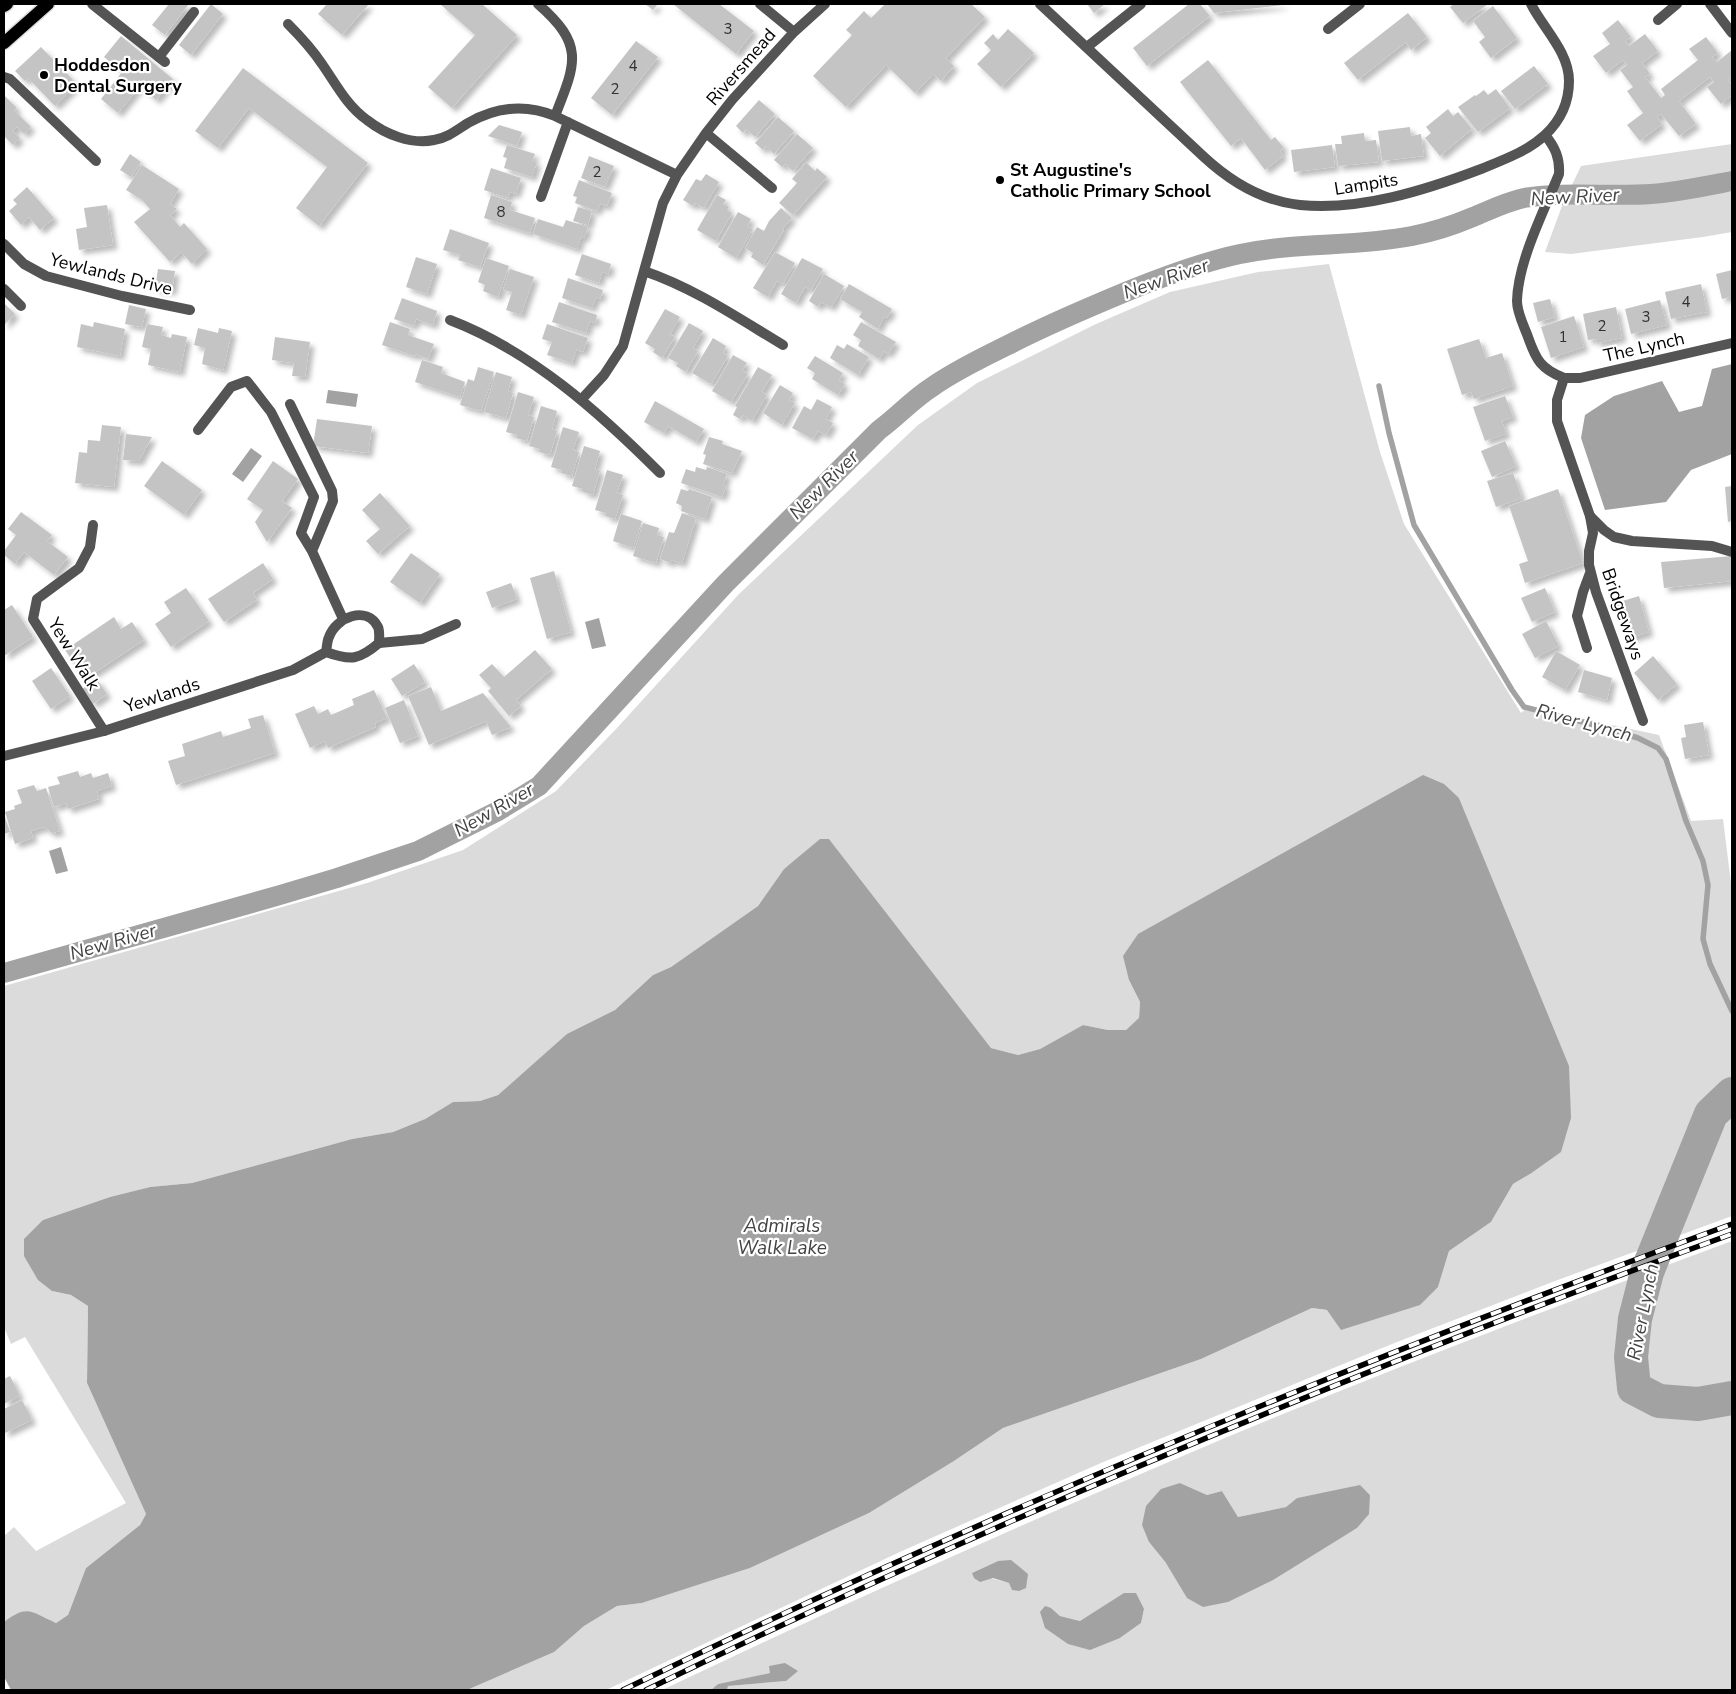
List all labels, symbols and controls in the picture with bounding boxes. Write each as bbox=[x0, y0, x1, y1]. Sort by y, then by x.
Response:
house number: 3 bbox=[723, 19, 733, 39]
street label: Riversmead bbox=[701, 23, 781, 111]
place label: Hoddesdon Dental Surgery bbox=[54, 53, 182, 98]
house number: 4 bbox=[628, 56, 638, 76]
marker: Hoddesdon Dental Surgery bbox=[38, 69, 50, 81]
house number: 2 bbox=[610, 79, 620, 99]
place label: St Augustine's Catholic Primary School bbox=[1010, 158, 1211, 203]
house number: 2 bbox=[592, 162, 602, 182]
street label: Lampits bbox=[1332, 167, 1400, 201]
marker: St Augustine's Catholic Primary School bbox=[994, 174, 1006, 186]
water label: New River bbox=[1530, 182, 1621, 212]
house number: 8 bbox=[496, 202, 506, 222]
street label: Yewlands Drive bbox=[46, 247, 175, 301]
water label: New River bbox=[1120, 252, 1213, 306]
house number: 4 bbox=[1681, 292, 1691, 312]
house number: 3 bbox=[1641, 307, 1651, 327]
house number: 2 bbox=[1597, 316, 1607, 336]
street label: The Lynch bbox=[1601, 326, 1687, 368]
house number: 1 bbox=[1558, 327, 1568, 347]
water label: New River bbox=[783, 444, 865, 526]
street label: Bridgeways bbox=[1596, 565, 1650, 663]
street label: Yew Walk bbox=[42, 612, 106, 696]
street label: Yewlands bbox=[120, 672, 203, 719]
water label: River Lynch bbox=[1533, 698, 1635, 748]
water label: New River bbox=[449, 776, 540, 843]
water label: New River bbox=[67, 917, 160, 967]
water label: Admirals Walk Lake bbox=[737, 1213, 827, 1261]
water label: River Lynch bbox=[1621, 1261, 1665, 1363]

